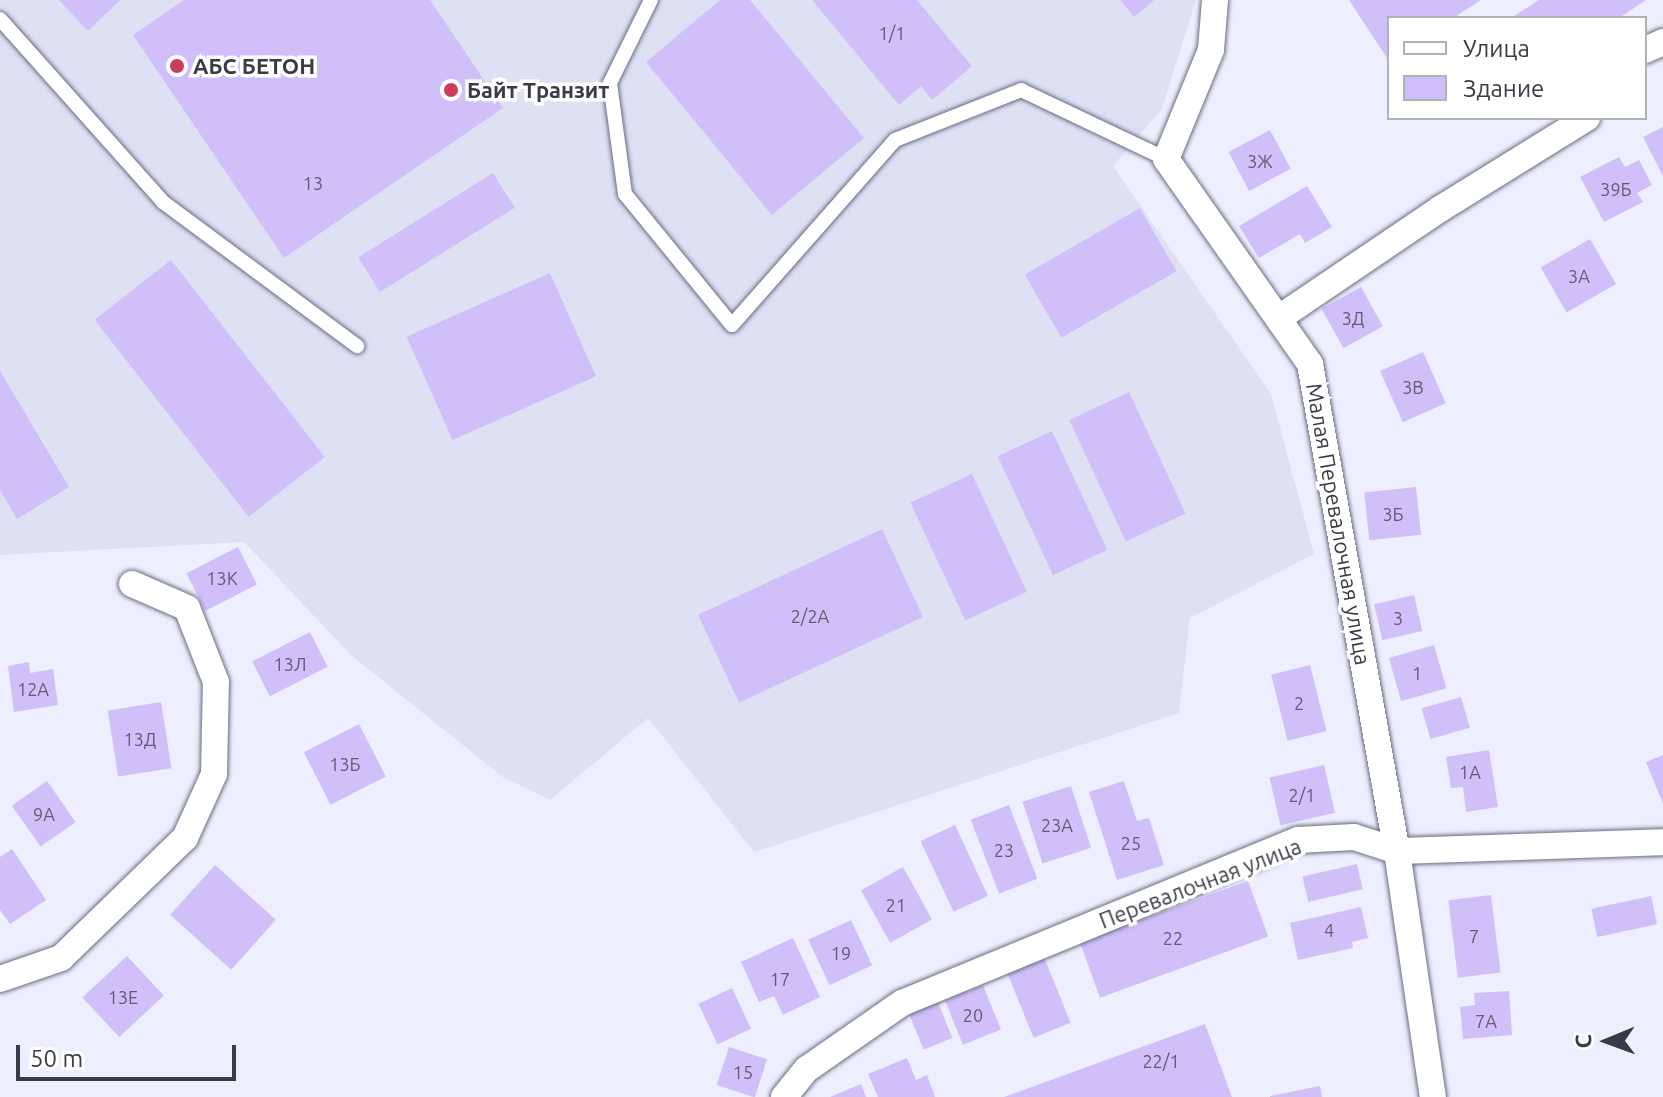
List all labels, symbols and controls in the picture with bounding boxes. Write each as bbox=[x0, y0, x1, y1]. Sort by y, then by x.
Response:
legend bbox=[1387, 16, 1647, 120]
house number: 1/1 bbox=[879, 22, 905, 44]
text: Улица bbox=[1463, 35, 1530, 62]
place label: АБС БЕТОН bbox=[193, 53, 315, 79]
marker: АБС БЕТОН bbox=[168, 57, 186, 75]
text: Здание bbox=[1463, 75, 1544, 102]
place label: Байт Транзит bbox=[467, 77, 609, 103]
marker: Байт Транзит bbox=[442, 81, 460, 99]
house number: 3Ж bbox=[1247, 150, 1273, 172]
house number: 13 bbox=[303, 172, 323, 194]
house number: 39Б bbox=[1600, 178, 1632, 200]
house number: 3А bbox=[1568, 265, 1590, 287]
house number: 3Д bbox=[1342, 307, 1364, 329]
house number: 3В bbox=[1402, 376, 1424, 398]
street label: Малая Перевалочная улица bbox=[1301, 381, 1377, 667]
house number: 3Б bbox=[1382, 503, 1404, 525]
house number: 13К bbox=[206, 567, 238, 589]
house number: 2/2А bbox=[791, 605, 829, 627]
house number: 3 bbox=[1393, 607, 1403, 629]
house number: 13Л bbox=[274, 653, 306, 675]
house number: 1 bbox=[1412, 662, 1422, 684]
house number: 12А bbox=[17, 678, 49, 700]
house number: 2 bbox=[1294, 692, 1304, 714]
house number: 13Д bbox=[124, 728, 156, 750]
house number: 13Б bbox=[329, 753, 361, 775]
house number: 1А bbox=[1459, 761, 1481, 783]
house number: 2/1 bbox=[1289, 784, 1315, 806]
house number: 9А bbox=[33, 803, 55, 825]
house number: 23А bbox=[1041, 814, 1073, 836]
street label: Перевалочная улица bbox=[1095, 832, 1305, 934]
house number: 25 bbox=[1121, 832, 1141, 854]
house number: 23 bbox=[994, 839, 1014, 861]
house number: 21 bbox=[886, 894, 906, 916]
house number: 4 bbox=[1324, 919, 1334, 941]
house number: 7 bbox=[1469, 925, 1479, 947]
house number: 22 bbox=[1163, 927, 1183, 949]
house number: 19 bbox=[831, 942, 851, 964]
house number: 17 bbox=[770, 968, 790, 990]
house number: 13Е bbox=[108, 986, 138, 1008]
north arrow bbox=[1567, 1001, 1647, 1081]
house number: 20 bbox=[963, 1004, 983, 1026]
house number: 7А bbox=[1475, 1010, 1497, 1032]
scale bar bbox=[20, 1029, 240, 1079]
text: С bbox=[1570, 1034, 1595, 1049]
text: 50 m bbox=[30, 1045, 83, 1072]
house number: 22/1 bbox=[1142, 1050, 1180, 1072]
house number: 15 bbox=[733, 1061, 753, 1083]

